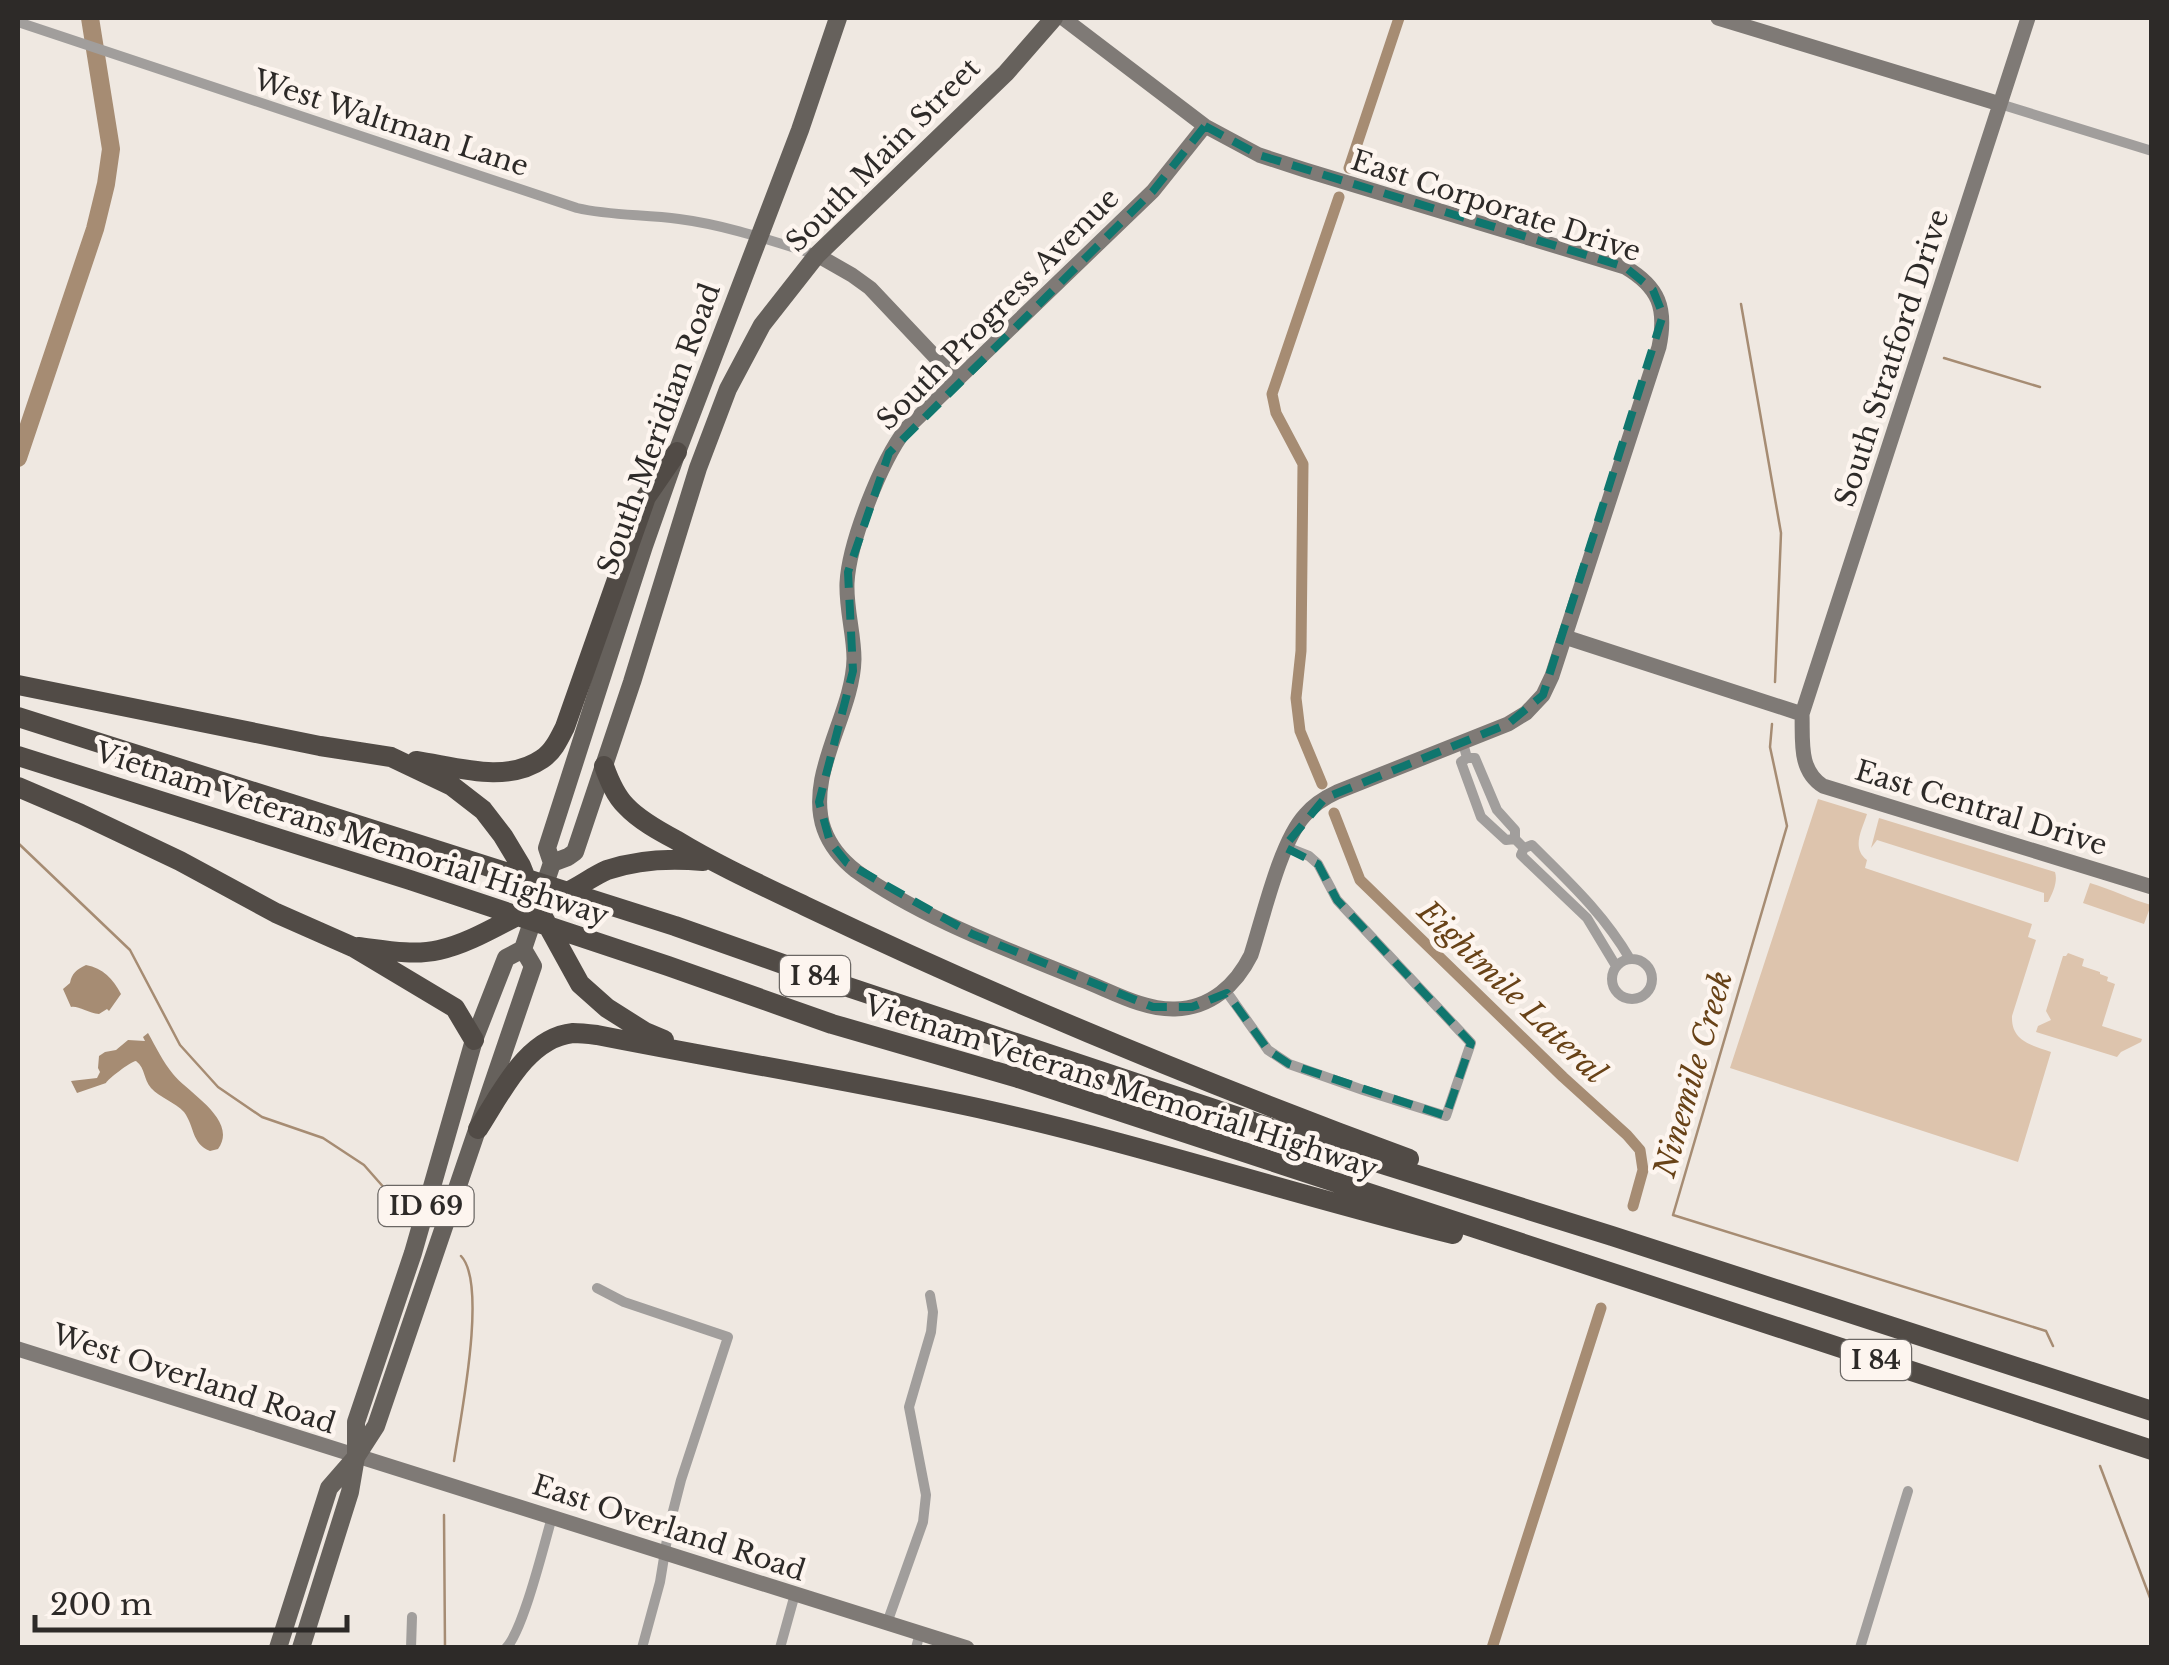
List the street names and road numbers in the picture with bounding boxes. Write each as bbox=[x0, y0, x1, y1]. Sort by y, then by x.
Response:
street label: South Main Street bbox=[779, 50, 988, 259]
street label: West Waltman Lane bbox=[248, 62, 533, 184]
street label: East Corporate Drive bbox=[1347, 143, 1645, 269]
street label: South Progress Avenue bbox=[869, 180, 1127, 438]
street label: South Stratford Drive bbox=[1827, 205, 1957, 511]
street label: South Meridian Road bbox=[590, 278, 728, 580]
street label: Vietnam Veterans Memorial Highway bbox=[90, 734, 613, 934]
street label: East Central Drive bbox=[1851, 753, 2111, 863]
road number: I 84 bbox=[780, 956, 850, 996]
street label: Vietnam Veterans Memorial Highway bbox=[859, 987, 1382, 1187]
road number: ID 69 bbox=[378, 1186, 474, 1226]
street label: West Overland Road bbox=[47, 1316, 340, 1441]
road number: I 84 bbox=[1841, 1340, 1911, 1380]
street label: East Overland Road bbox=[528, 1467, 810, 1589]

